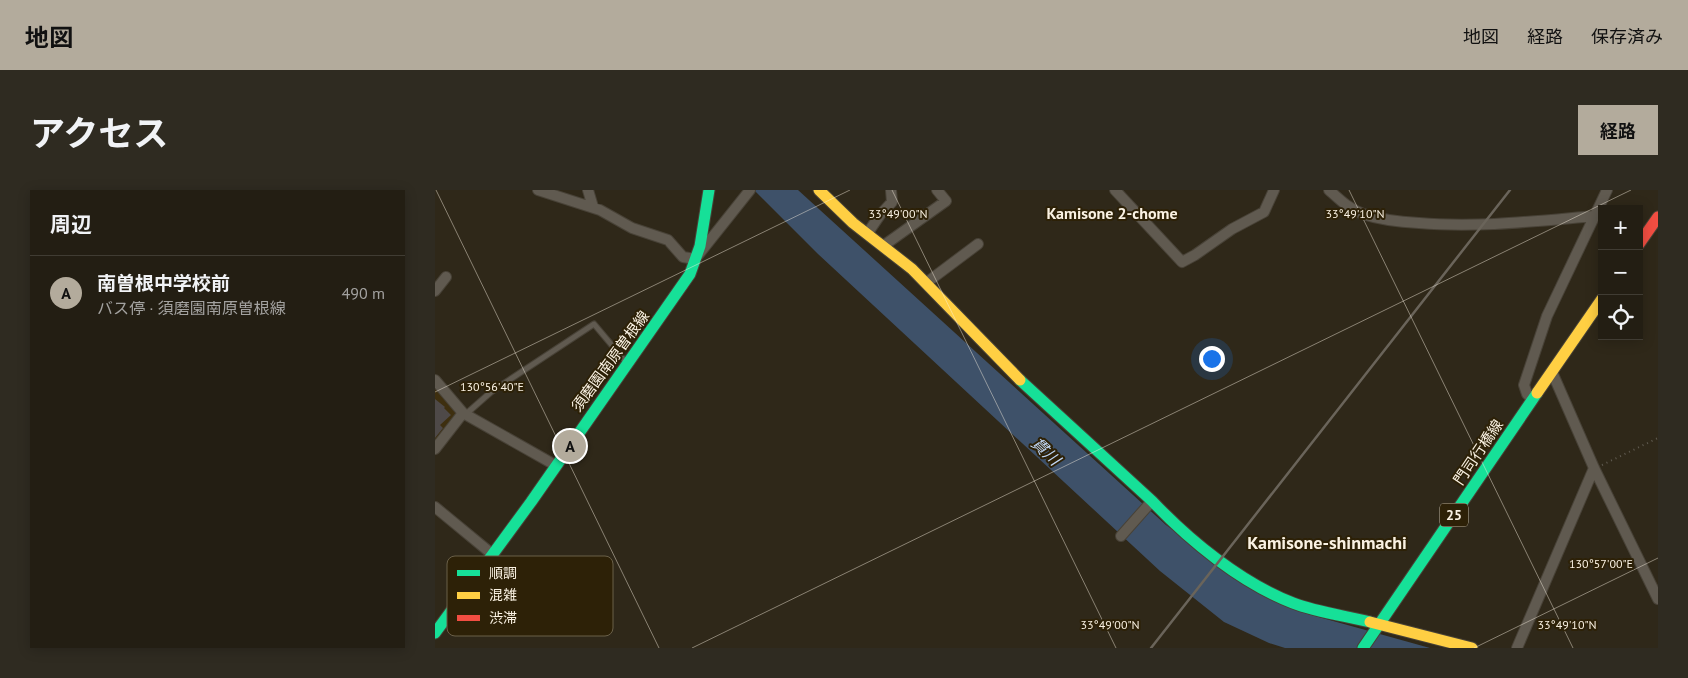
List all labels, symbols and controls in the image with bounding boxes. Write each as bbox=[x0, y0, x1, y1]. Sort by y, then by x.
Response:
text: 地図 bbox=[25, 22, 73, 53]
text: 地図 bbox=[1463, 25, 1499, 48]
text: 経路 bbox=[1527, 25, 1563, 48]
text: 保存済み bbox=[1591, 25, 1663, 48]
button: 経路 bbox=[1578, 105, 1658, 155]
text: アクセス bbox=[30, 110, 168, 156]
district label: Kamisone 2-chome bbox=[1046, 203, 1178, 223]
map controls bbox=[1598, 205, 1643, 340]
button: + bbox=[1598, 205, 1643, 250]
text: 33°49'00"N bbox=[868, 206, 928, 221]
text: 33°49'10"N bbox=[1325, 206, 1385, 221]
text: 周辺 bbox=[50, 211, 92, 238]
button: − bbox=[1598, 250, 1643, 295]
text: 南曽根中学校前 bbox=[97, 271, 230, 295]
text: A bbox=[61, 283, 71, 303]
text: 490 m bbox=[342, 283, 385, 303]
button: locate bbox=[1598, 295, 1643, 340]
text: バス停 · 須磨園南原曽根線 bbox=[97, 298, 286, 318]
street label: 須磨園南原曽根線 bbox=[567, 307, 653, 415]
your location bbox=[1199, 346, 1225, 372]
text: 130°56'40"E bbox=[460, 379, 524, 394]
street label: 門司行橋線 bbox=[1449, 416, 1507, 488]
pin: A bbox=[554, 427, 586, 465]
water label: 貫川 bbox=[1027, 433, 1066, 471]
road number: 25 bbox=[1440, 504, 1468, 526]
district label: Kamisone-shinmachi bbox=[1247, 531, 1407, 554]
legend bbox=[447, 556, 613, 636]
text: 130°57'00"E bbox=[1569, 556, 1633, 571]
text: 順調 bbox=[489, 564, 517, 582]
text: 混雑 bbox=[489, 586, 517, 604]
text: 渋滞 bbox=[489, 609, 517, 627]
text: 33°49'00"N bbox=[1080, 617, 1140, 632]
text: 33°49'10"N bbox=[1537, 617, 1597, 632]

